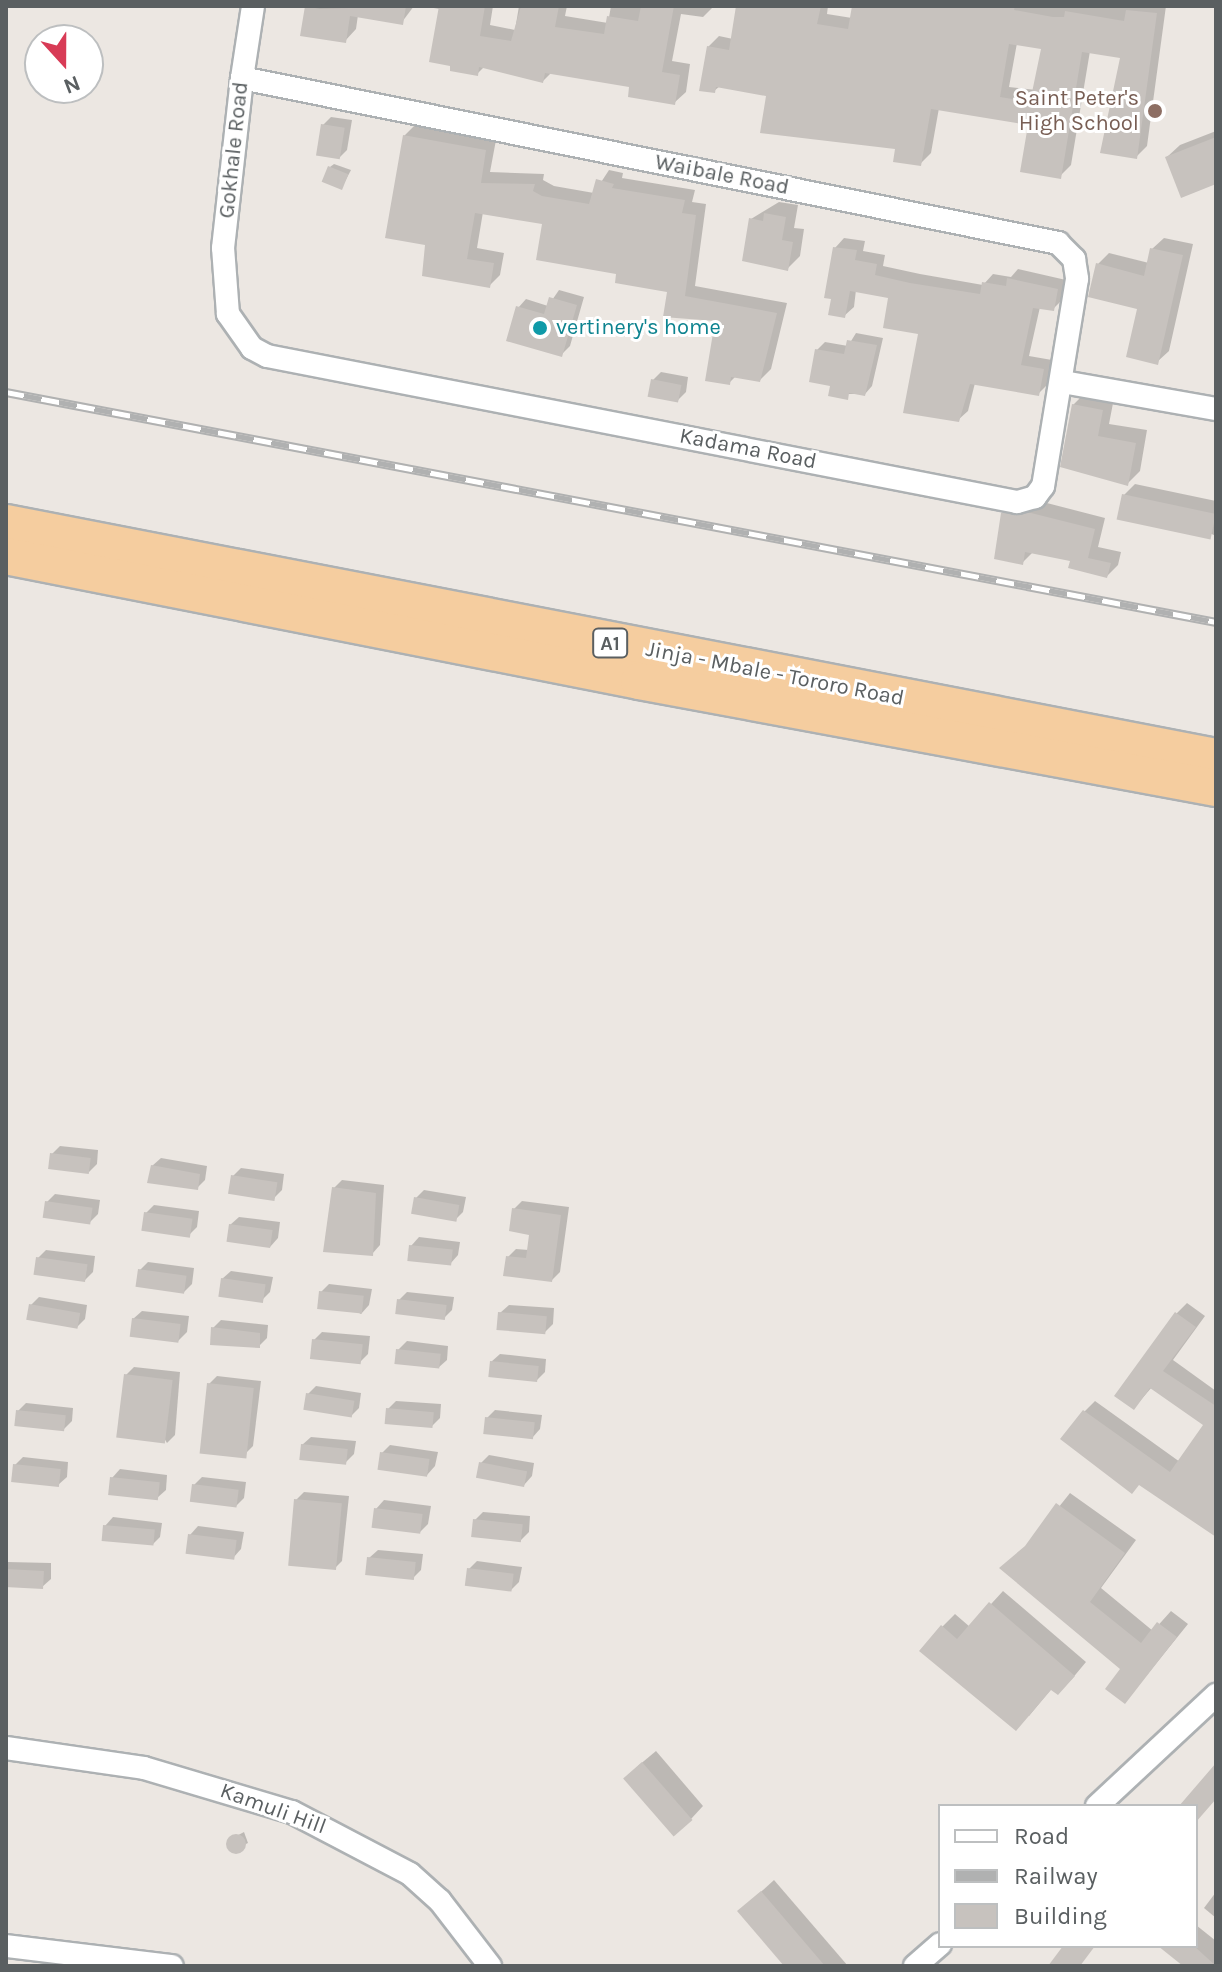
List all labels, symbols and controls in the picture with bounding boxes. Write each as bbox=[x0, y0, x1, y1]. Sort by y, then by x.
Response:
north arrow bbox=[24, 24, 104, 104]
text: N bbox=[60, 70, 84, 100]
street label: Gokhale Road bbox=[214, 80, 254, 220]
place label: Saint Peter's High School bbox=[1015, 85, 1139, 136]
marker: Saint Peter's High School bbox=[1146, 102, 1164, 120]
street label: Waibale Road bbox=[653, 149, 791, 201]
place label: vertinery's home bbox=[556, 315, 721, 341]
marker: vertinery's home bbox=[531, 319, 549, 337]
street label: Kadama Road bbox=[677, 423, 819, 475]
road number: A1 bbox=[592, 627, 628, 659]
street label: Jinja - Mbale - Tororo Road bbox=[644, 636, 906, 712]
street label: Kamuli Hill bbox=[216, 1778, 330, 1840]
legend bbox=[938, 1804, 1198, 1948]
text: Road bbox=[1014, 1822, 1069, 1850]
text: Railway bbox=[1014, 1862, 1098, 1890]
text: Building bbox=[1014, 1902, 1107, 1930]

